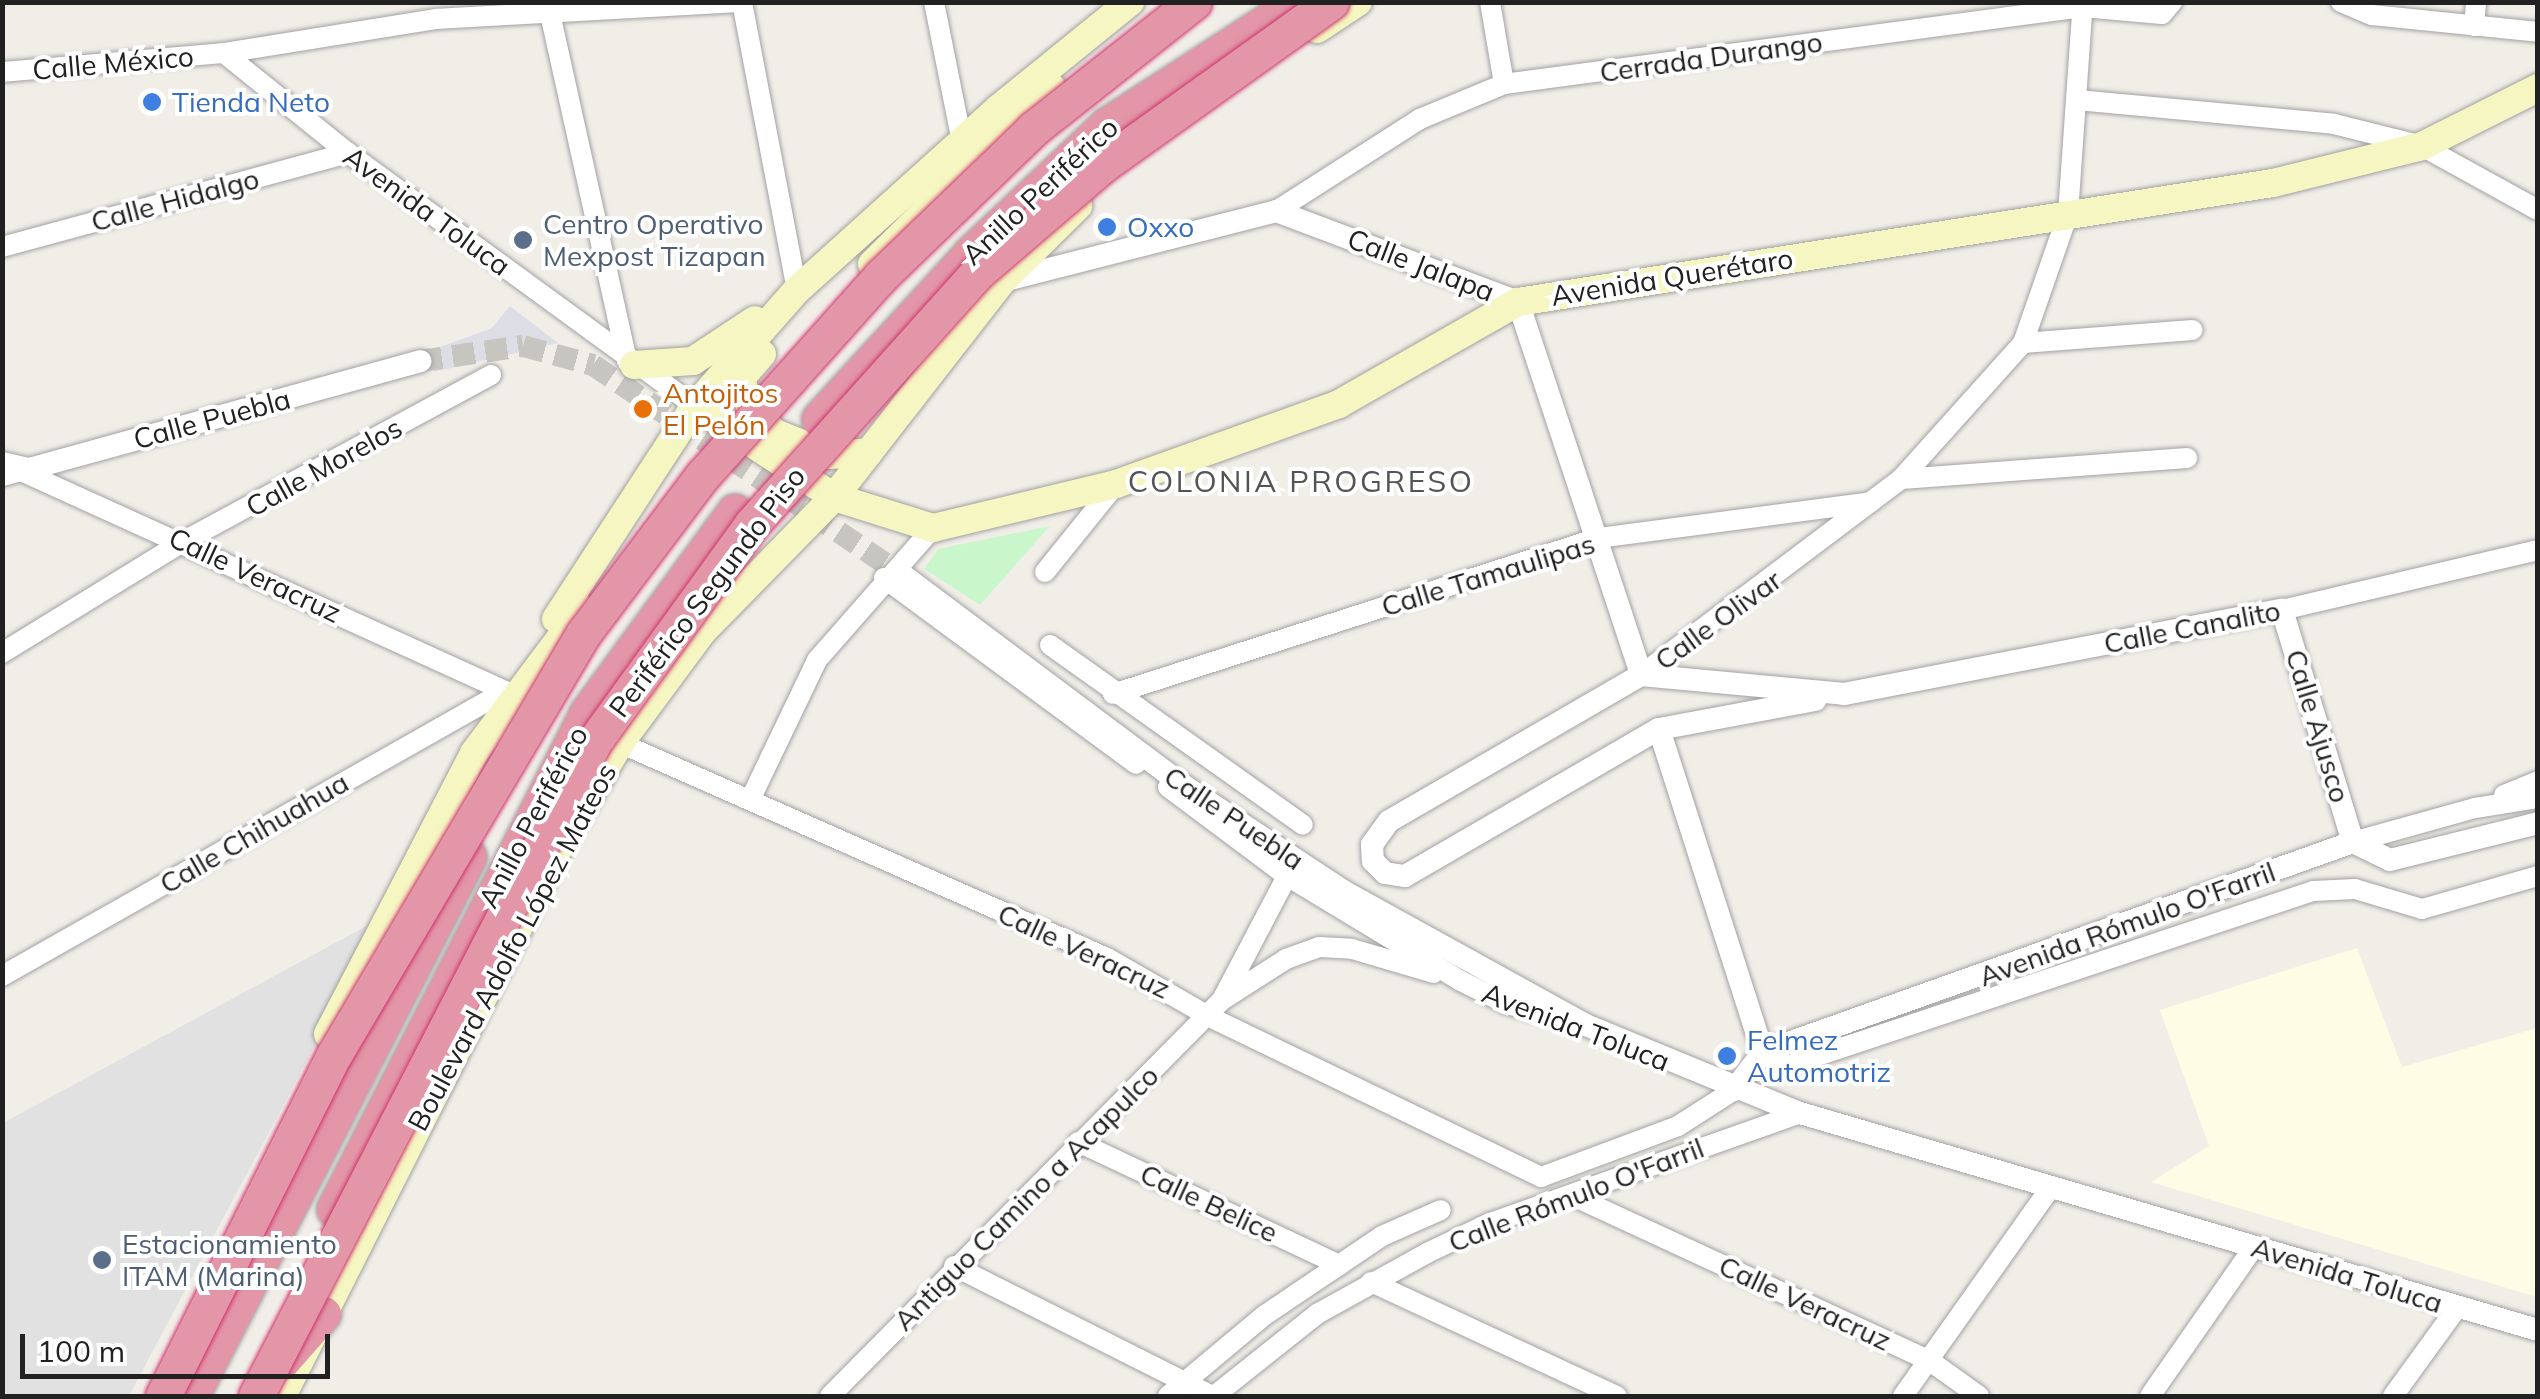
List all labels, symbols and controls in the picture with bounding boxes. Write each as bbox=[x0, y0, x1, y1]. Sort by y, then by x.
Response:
street label: Cerrada Durango bbox=[1598, 25, 1824, 89]
street label: Calle México bbox=[31, 39, 195, 87]
place label: Tienda Neto bbox=[172, 85, 330, 119]
marker: Tienda Neto bbox=[141, 91, 163, 113]
street label: Anillo Periférico bbox=[955, 110, 1125, 272]
street label: Avenida Toluca bbox=[337, 139, 517, 283]
street label: Calle Hidalgo bbox=[87, 161, 263, 239]
place label: Centro Operativo Mexpost Tizapan bbox=[543, 207, 766, 273]
place label: Oxxo bbox=[1127, 210, 1194, 244]
marker: Oxxo bbox=[1096, 216, 1118, 238]
street label: Calle Jalapa bbox=[1343, 222, 1499, 308]
marker: Centro Operativo Mexpost Tizapan bbox=[512, 229, 534, 251]
street label: Avenida Querétaro bbox=[1549, 241, 1795, 313]
place label: Antojitos El Pelón bbox=[663, 376, 778, 442]
street label: Calle Puebla bbox=[130, 382, 294, 456]
marker: Antojitos El Pelón bbox=[632, 398, 654, 420]
street label: Calle Morelos bbox=[240, 410, 408, 524]
street label: Periférico Segundo Piso bbox=[602, 460, 812, 724]
district label: COLONIA PROGRESO bbox=[1128, 463, 1474, 499]
street label: Calle Veracruz bbox=[164, 520, 346, 630]
street label: Calle Tamaulipas bbox=[1377, 527, 1599, 623]
street label: Calle Olivar bbox=[1648, 563, 1788, 677]
street label: Calle Canalito bbox=[2101, 593, 2283, 661]
street label: Calle Ajusco bbox=[2279, 645, 2357, 807]
street label: Anillo Periférico bbox=[471, 721, 595, 913]
street label: Boulevard Adolfo López Mateos bbox=[401, 758, 623, 1136]
street label: Calle Puebla bbox=[1158, 759, 1310, 877]
street label: Calle Chihuahua bbox=[154, 765, 354, 901]
street label: Avenida Rómulo O'Farril bbox=[1974, 855, 2280, 993]
street label: Calle Veracruz bbox=[993, 896, 1175, 1006]
street label: Avenida Toluca bbox=[1478, 976, 1674, 1078]
place label: Felmez Automotriz bbox=[1747, 1023, 1891, 1089]
marker: Felmez Automotriz bbox=[1716, 1045, 1738, 1067]
street label: Antiguo Camino a Acapulco bbox=[887, 1059, 1165, 1337]
street label: Calle Rómulo O'Farril bbox=[1444, 1131, 1708, 1259]
street label: Calle Belice bbox=[1135, 1157, 1283, 1249]
place label: Estacionamiento ITAM (Marina) bbox=[122, 1227, 337, 1293]
street label: Avenida Toluca bbox=[2247, 1230, 2447, 1320]
street label: Calle Veracruz bbox=[1714, 1248, 1896, 1358]
marker: Estacionamiento ITAM (Marina) bbox=[91, 1249, 113, 1271]
scale bar bbox=[25, 1314, 335, 1376]
text: 100 m bbox=[37, 1332, 125, 1370]

